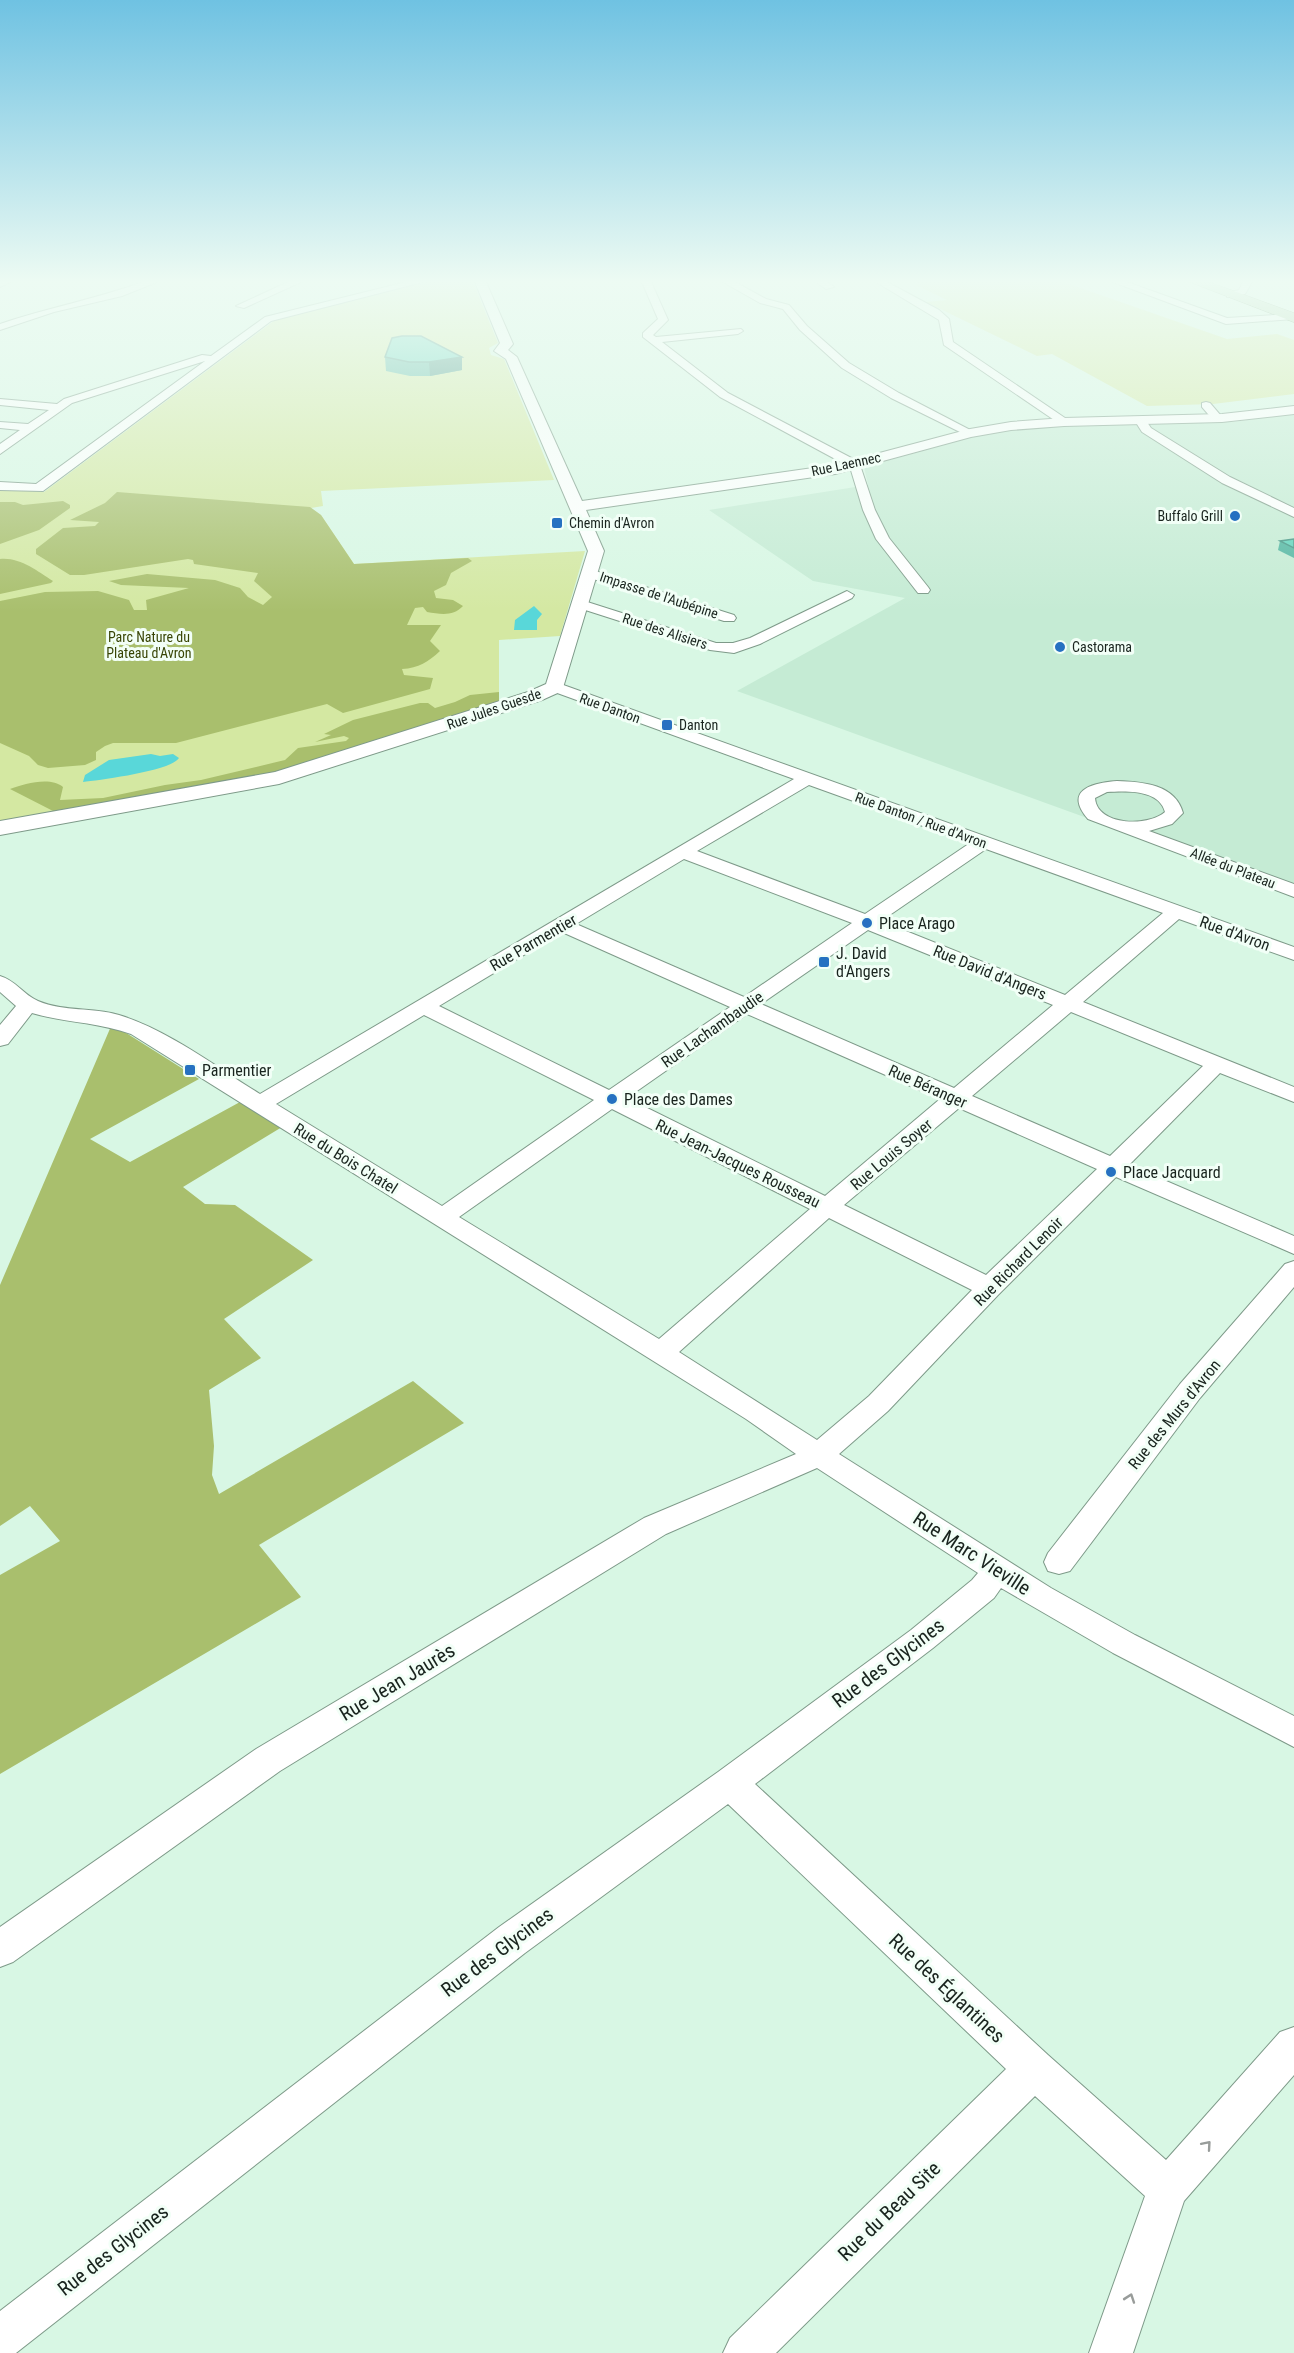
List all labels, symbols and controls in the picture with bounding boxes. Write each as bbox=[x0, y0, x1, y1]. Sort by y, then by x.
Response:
street label: Rue Laennec bbox=[810, 449, 882, 479]
place label: Buffalo Grill bbox=[1157, 508, 1223, 524]
marker: Buffalo Grill bbox=[1228, 509, 1242, 523]
place label: Chemin d'Avron bbox=[569, 515, 654, 531]
marker: Chemin d'Avron bbox=[550, 516, 564, 530]
street label: Impasse de l'Aubépine bbox=[598, 568, 721, 622]
street label: Rue des Alisiers bbox=[620, 610, 710, 652]
park label: Parc Nature du Plateau d'Avron bbox=[106, 629, 192, 661]
place label: Castorama bbox=[1072, 639, 1132, 655]
marker: Castorama bbox=[1053, 640, 1067, 654]
street label: Rue Jules Guesde bbox=[445, 685, 544, 733]
street label: Rue Danton bbox=[578, 690, 642, 726]
place label: Danton bbox=[679, 717, 718, 733]
marker: Danton bbox=[660, 718, 674, 732]
street label: Rue Danton / Rue d'Avron bbox=[853, 789, 989, 851]
street label: Allée du Plateau bbox=[1188, 844, 1278, 892]
street label: Rue Parmentier bbox=[487, 910, 580, 975]
street label: Rue d'Avron bbox=[1197, 912, 1273, 955]
place label: Place Arago bbox=[879, 914, 955, 933]
marker: Place Arago bbox=[860, 916, 874, 930]
street label: Rue David d'Angers bbox=[930, 941, 1049, 1004]
place label: J. David d'Angers bbox=[836, 944, 890, 981]
marker: J. David d'Angers bbox=[817, 955, 831, 969]
street label: Rue Lachambaudie bbox=[658, 987, 767, 1072]
place label: Parmentier bbox=[202, 1061, 272, 1080]
street label: Rue Béranger bbox=[886, 1061, 970, 1112]
marker: Parmentier bbox=[183, 1063, 197, 1077]
place label: Place des Dames bbox=[624, 1090, 733, 1109]
marker: Place des Dames bbox=[605, 1092, 619, 1106]
street label: Rue Jean-Jacques Rousseau bbox=[652, 1115, 823, 1212]
street label: Rue Louis Soyer bbox=[847, 1115, 936, 1194]
street label: Rue du Bois Chatel bbox=[290, 1119, 401, 1198]
place label: Place Jacquard bbox=[1123, 1163, 1221, 1182]
marker: Place Jacquard bbox=[1104, 1165, 1118, 1179]
street label: Rue Richard Lenoir bbox=[970, 1213, 1067, 1310]
street label: Rue des Murs d'Avron bbox=[1124, 1356, 1224, 1473]
street label: Rue Marc Vieville bbox=[909, 1506, 1035, 1600]
street label: Rue des Glycines bbox=[827, 1613, 949, 1713]
street label: Rue Jean Jaurès bbox=[335, 1638, 459, 1726]
street label: Rue des Glycines bbox=[436, 1902, 558, 2002]
street label: Rue des Églantines bbox=[884, 1928, 1010, 2048]
one-way arrow bbox=[1199, 2141, 1210, 2152]
street label: Rue du Beau Site bbox=[833, 2156, 945, 2266]
street label: Rue des Glycines bbox=[53, 2199, 173, 2301]
one-way arrow bbox=[1123, 2293, 1136, 2304]

